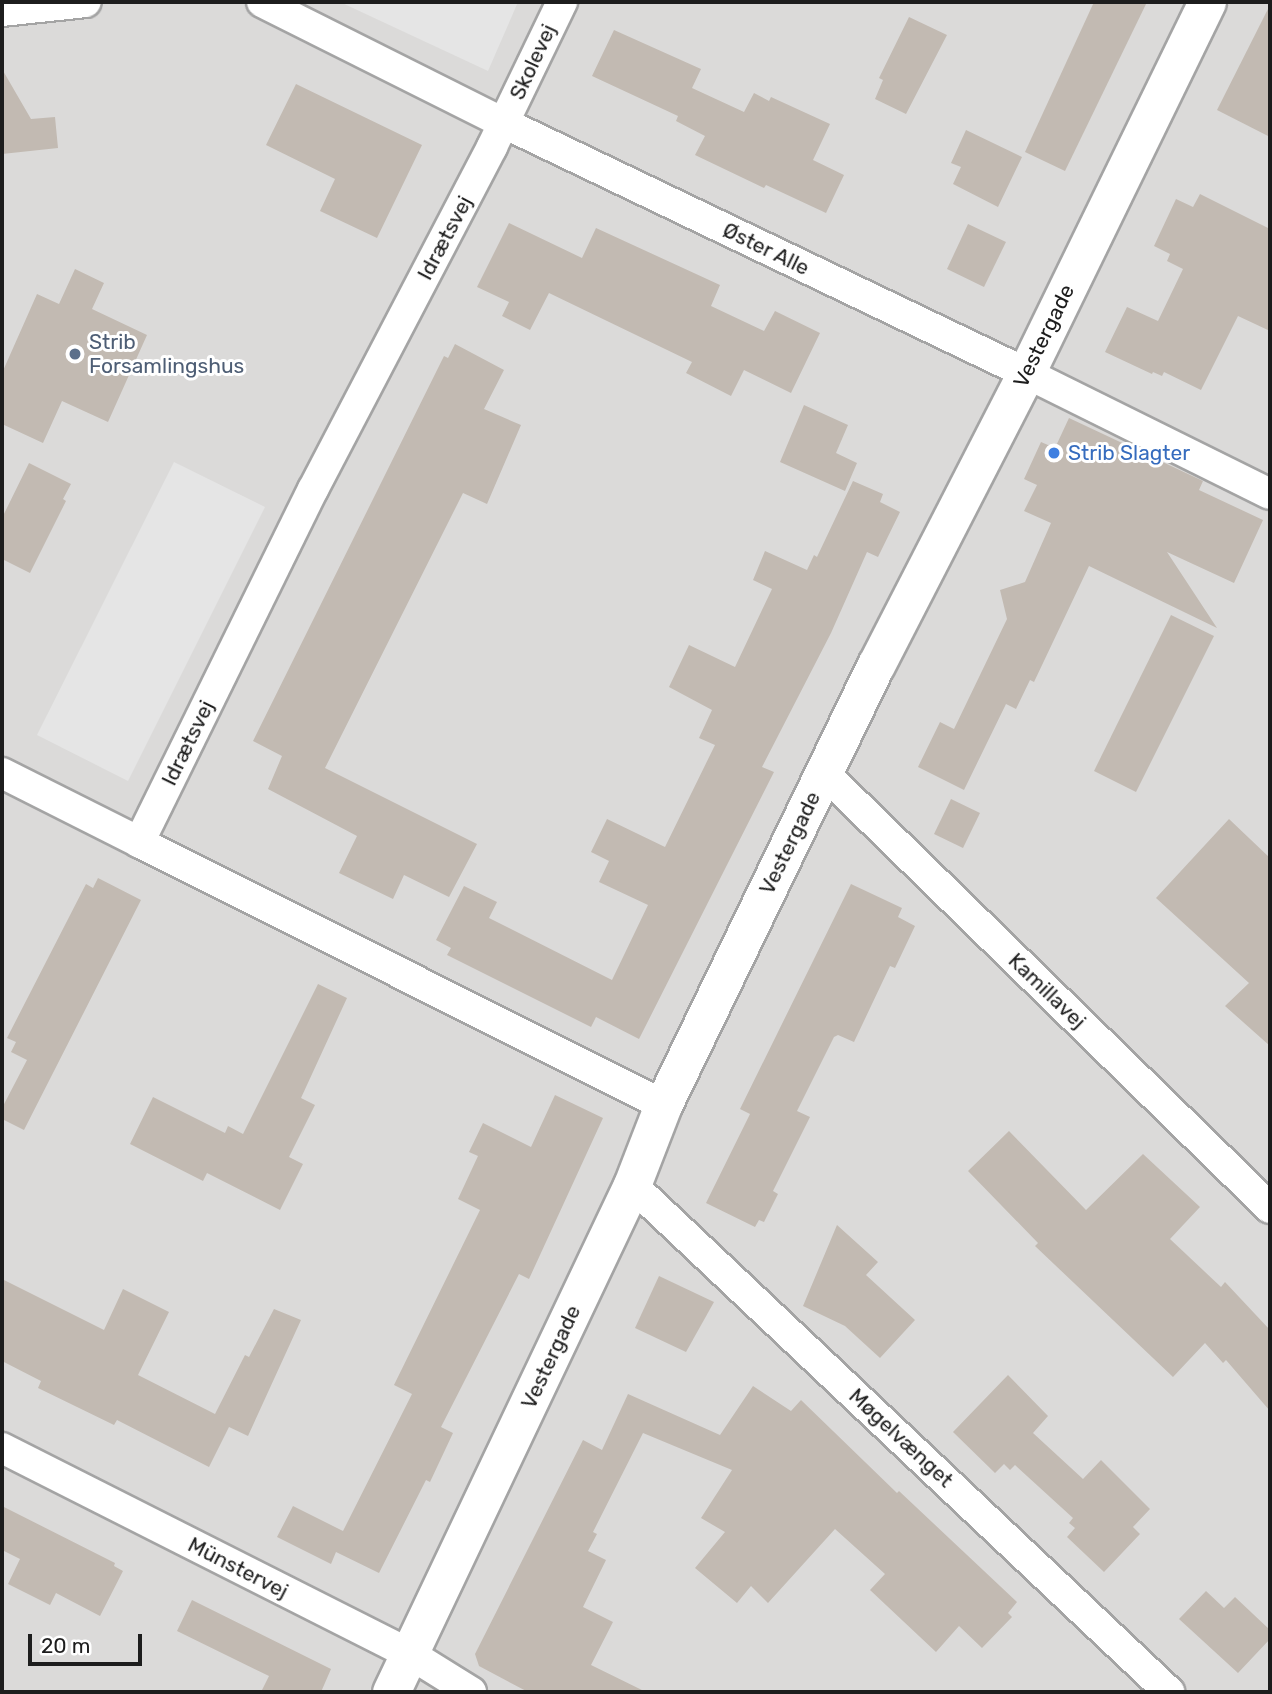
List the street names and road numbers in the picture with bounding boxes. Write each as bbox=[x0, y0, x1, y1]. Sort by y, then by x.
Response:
street label: Skolevej bbox=[505, 20, 561, 104]
street label: Idrætsvej bbox=[412, 192, 478, 284]
street label: Øster Alle bbox=[718, 217, 814, 281]
street label: Vestergade bbox=[1008, 280, 1080, 392]
street label: Idrætsvej bbox=[157, 696, 219, 790]
street label: Vestergade bbox=[754, 787, 826, 899]
street label: Kamillavej bbox=[1003, 948, 1091, 1034]
street label: Vestergade bbox=[516, 1301, 586, 1413]
street label: Møgelvænget bbox=[844, 1383, 958, 1493]
street label: Münstervej bbox=[184, 1532, 292, 1604]

